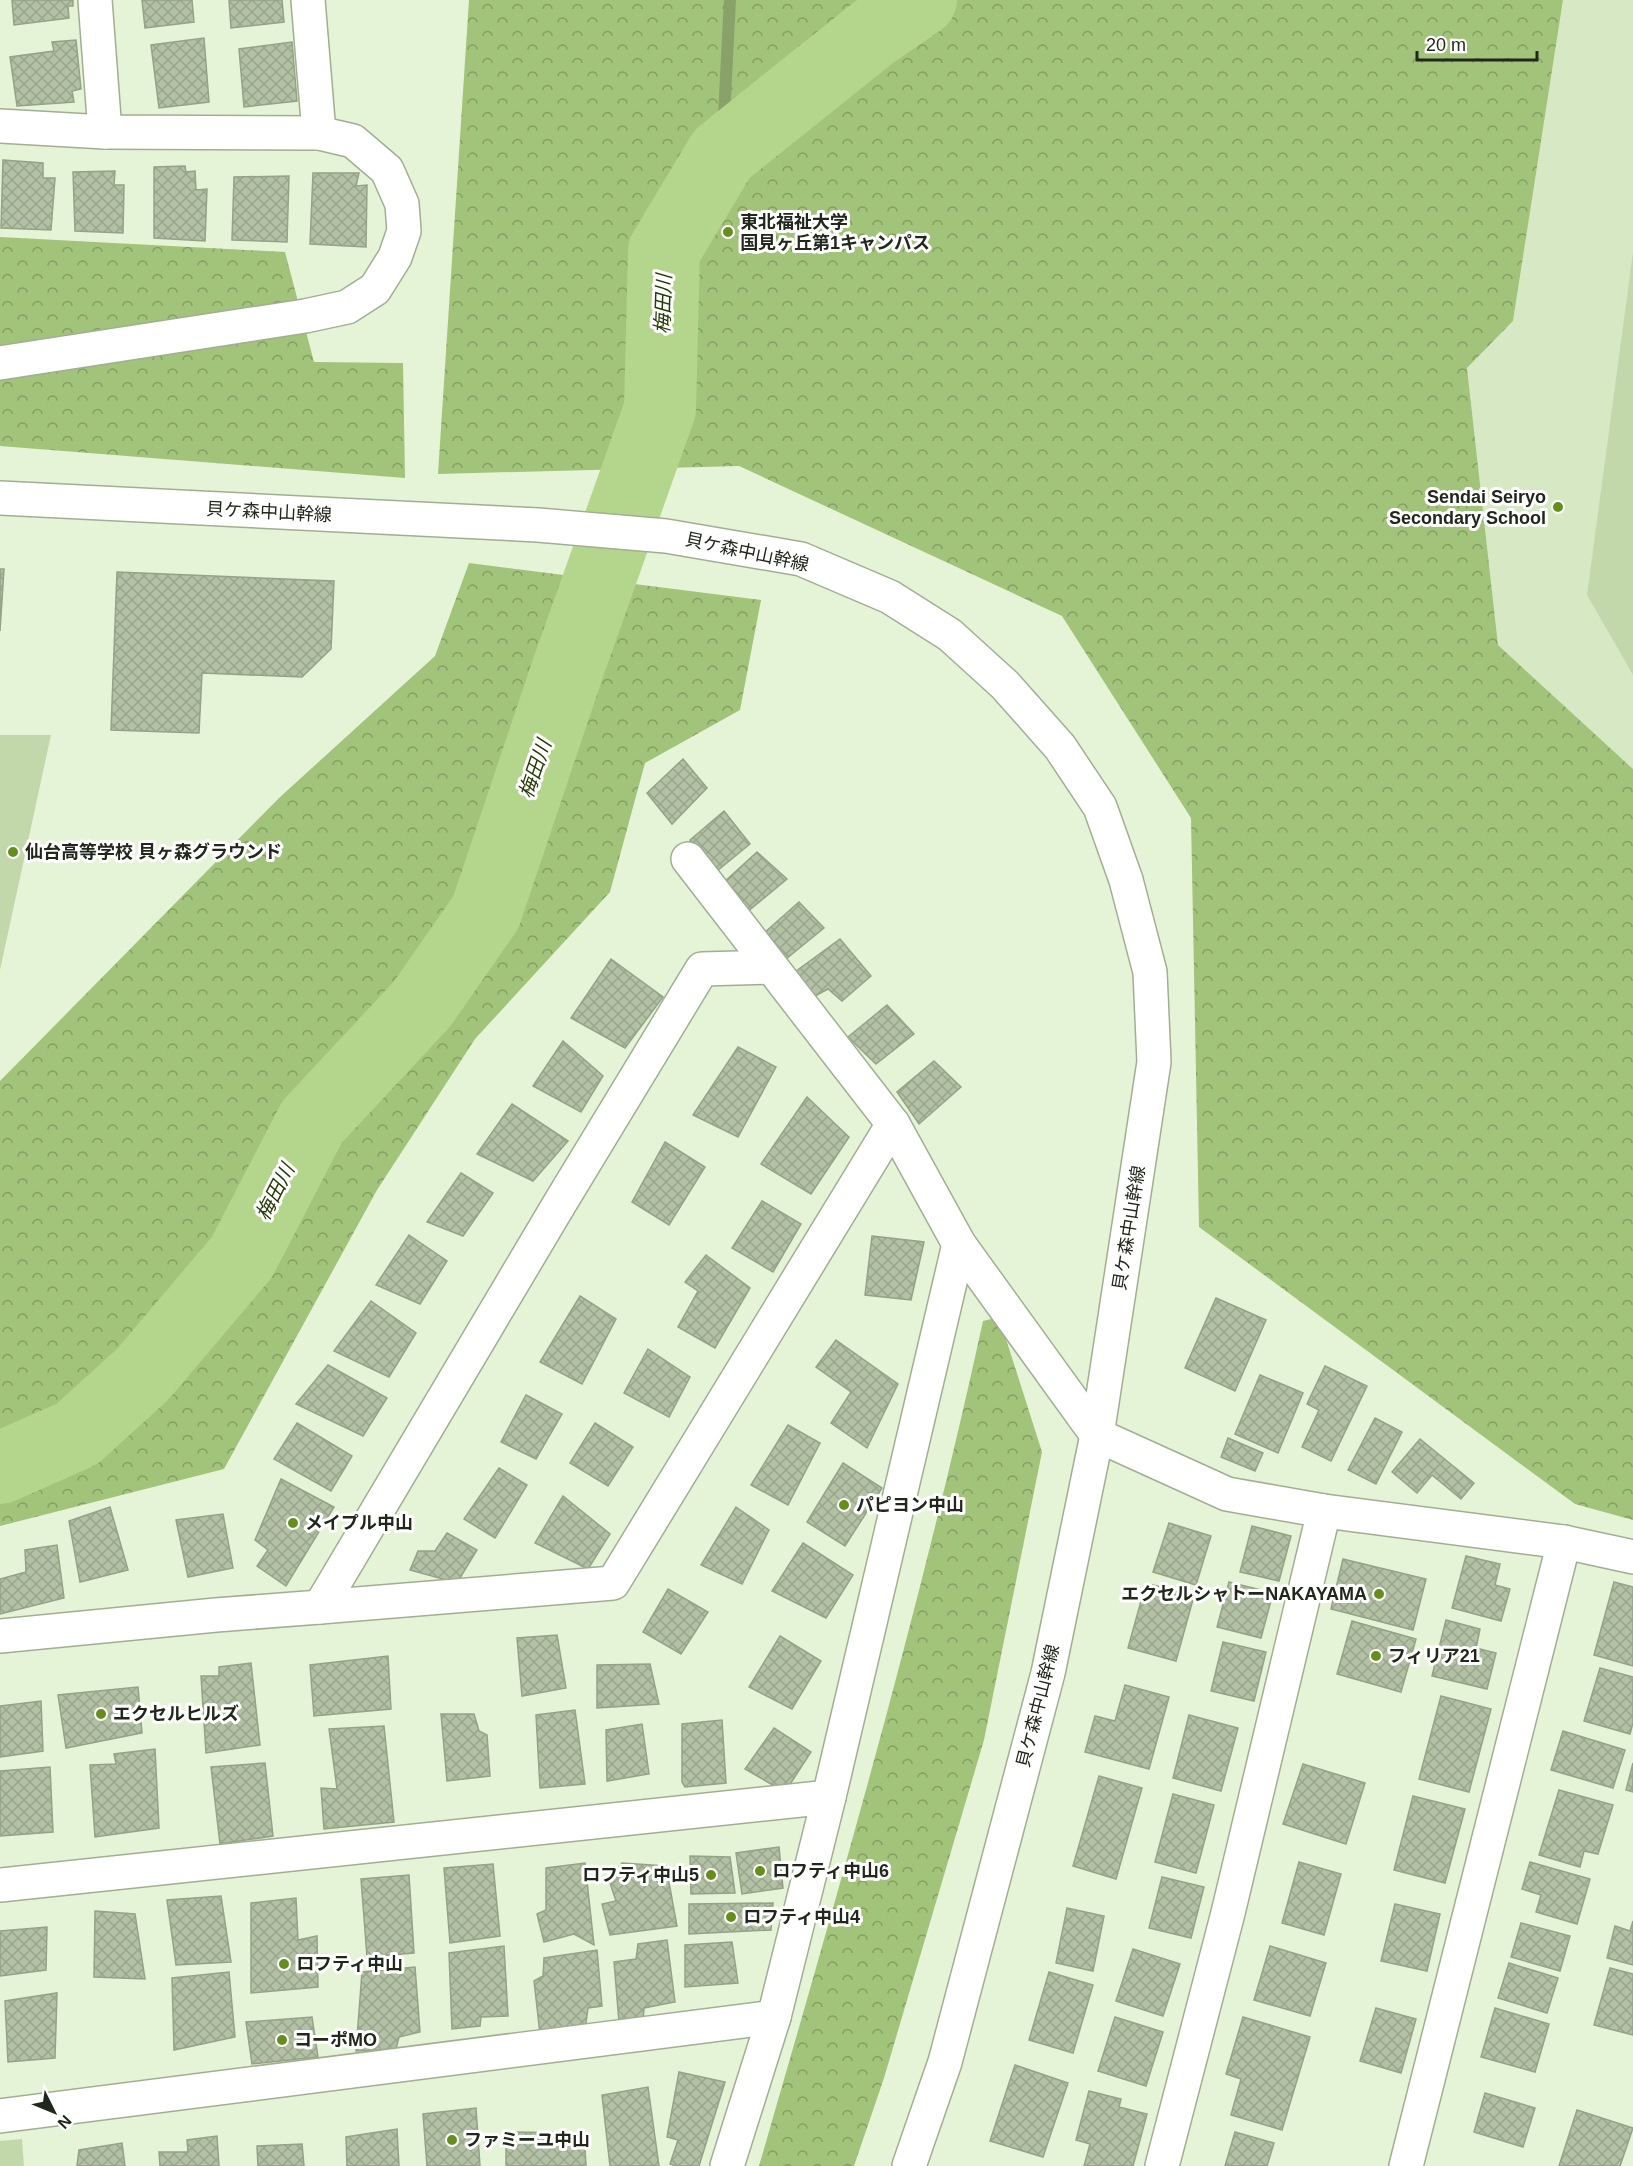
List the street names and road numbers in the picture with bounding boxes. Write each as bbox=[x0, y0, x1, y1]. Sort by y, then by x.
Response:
street label: 貝ケ森中山幹線 bbox=[206, 499, 332, 525]
street label: 貝ケ森中山幹線 bbox=[683, 529, 811, 575]
street label: 貝ケ森中山幹線 bbox=[1109, 1164, 1149, 1292]
street label: 貝ケ森中山幹線 bbox=[1013, 1642, 1063, 1770]

